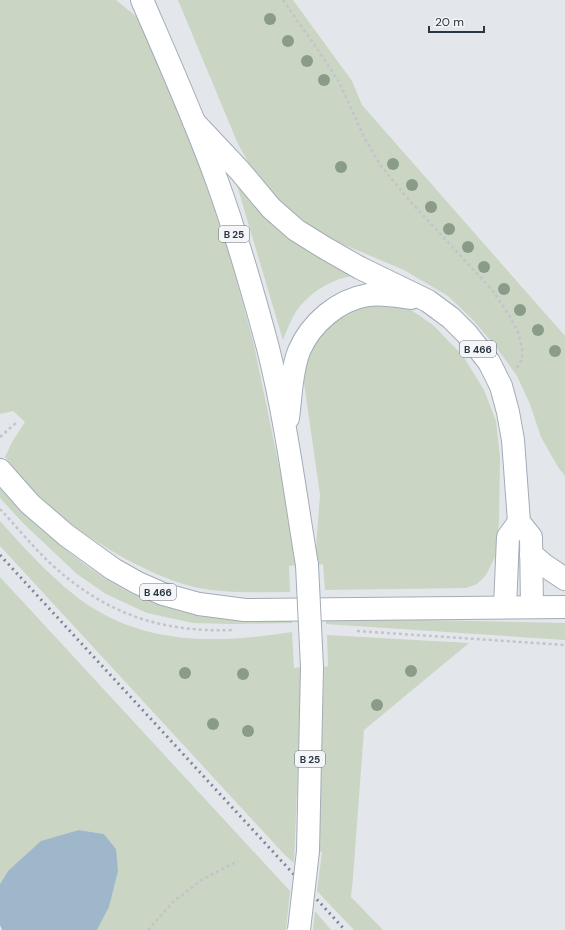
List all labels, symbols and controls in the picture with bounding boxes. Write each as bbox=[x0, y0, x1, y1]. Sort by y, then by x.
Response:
scale bar bbox=[429, 8, 484, 34]
text: 20 m bbox=[435, 14, 464, 30]
road number: B 25 bbox=[219, 226, 249, 242]
road number: B 466 bbox=[460, 341, 496, 357]
road number: B 466 bbox=[140, 584, 176, 600]
road number: B 25 bbox=[295, 751, 325, 767]

